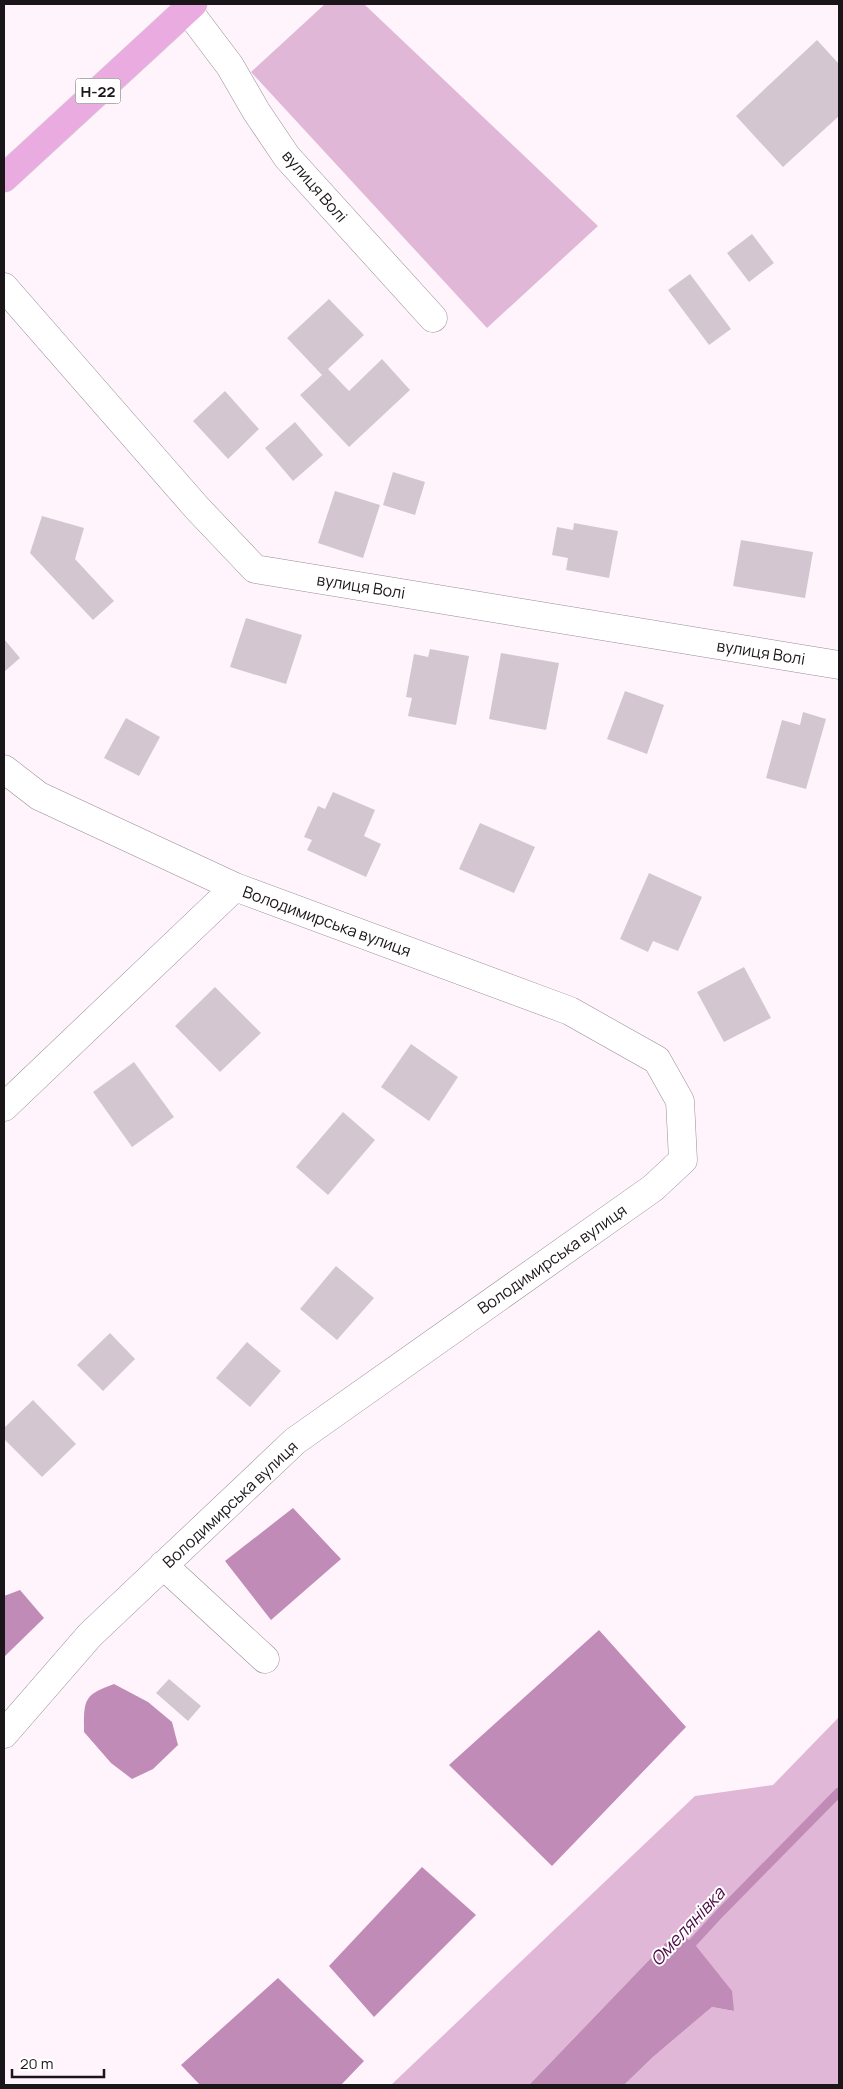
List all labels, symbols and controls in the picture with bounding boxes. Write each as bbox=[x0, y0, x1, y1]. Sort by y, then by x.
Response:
road number: Н-22 bbox=[76, 78, 120, 104]
street label: вулиця Волі bbox=[277, 145, 353, 227]
street label: вулиця Волі bbox=[315, 568, 407, 604]
street label: вулиця Волі bbox=[715, 634, 807, 670]
street label: Володимирська вулиця bbox=[240, 880, 414, 962]
street label: Володимирська вулиця bbox=[473, 1199, 631, 1319]
street label: Володимирська вулиця bbox=[158, 1435, 302, 1573]
water label: Омелянівка bbox=[644, 1881, 730, 1971]
scale bar bbox=[12, 2046, 105, 2078]
text: 20 m bbox=[20, 2053, 53, 2074]

